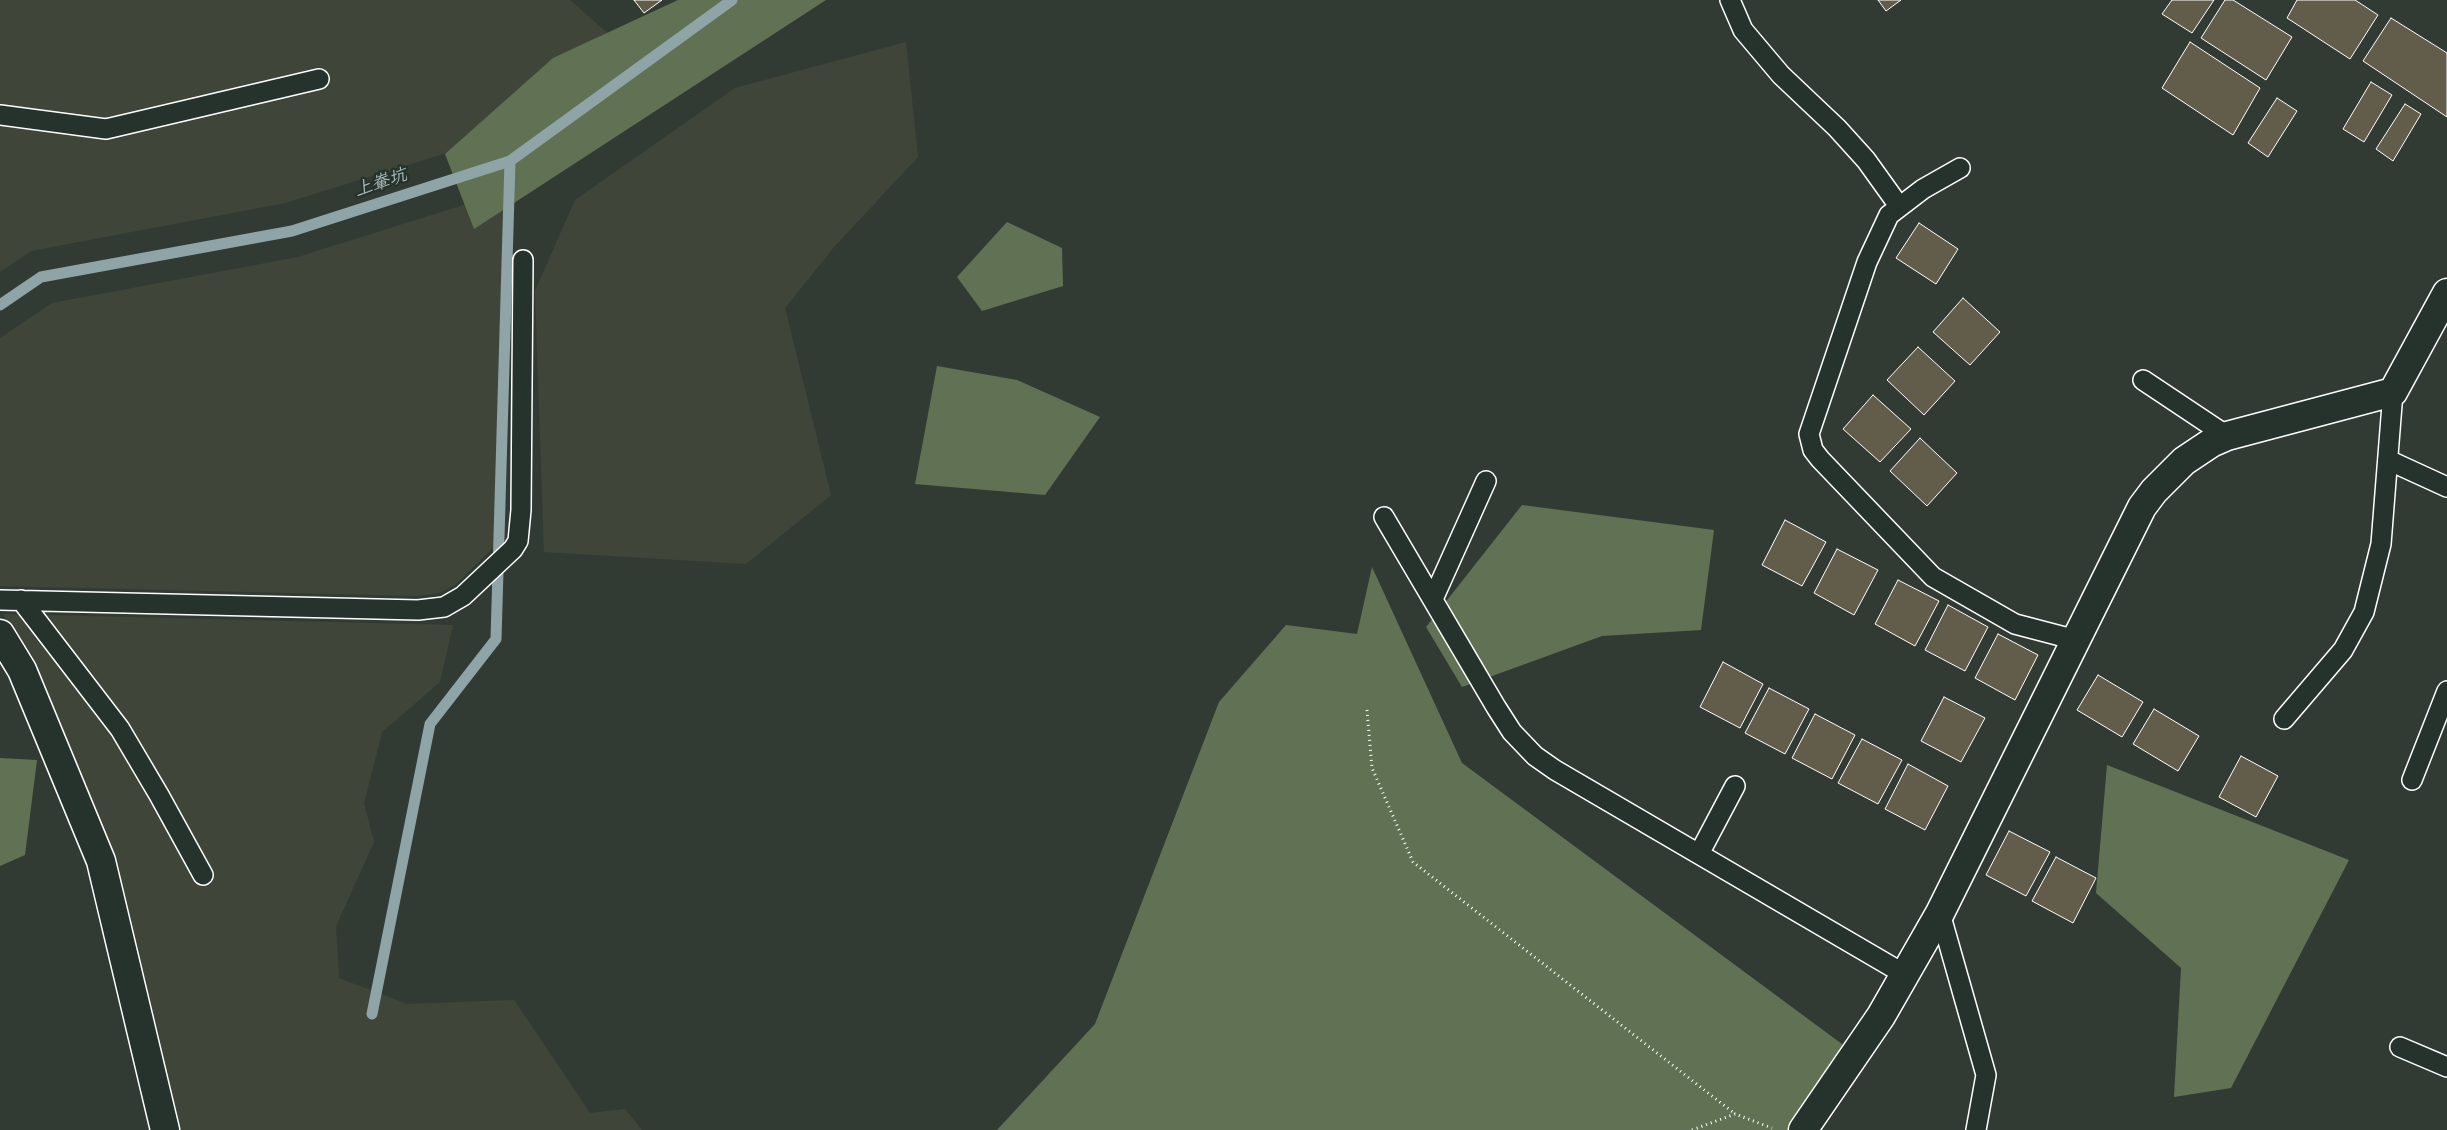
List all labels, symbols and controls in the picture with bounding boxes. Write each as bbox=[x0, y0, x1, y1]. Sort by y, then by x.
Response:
water label: 上輋坑 bbox=[352, 165, 410, 203]

